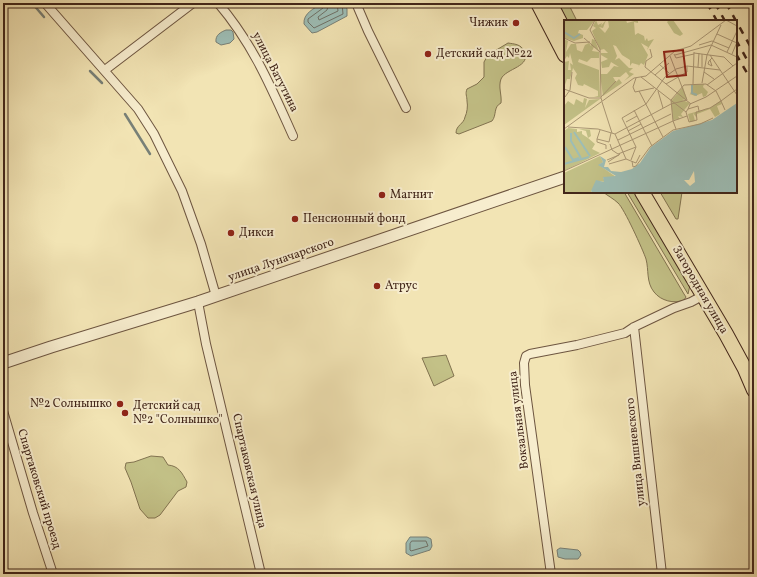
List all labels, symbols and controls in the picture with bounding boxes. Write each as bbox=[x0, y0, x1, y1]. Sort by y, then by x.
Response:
place label: Чижик bbox=[469, 15, 509, 31]
marker: Чижик bbox=[511, 18, 521, 28]
inset map bbox=[564, 20, 737, 193]
street label: улица Ватутина bbox=[248, 29, 302, 115]
place label: Детский сад №22 bbox=[436, 46, 533, 62]
marker: Детский сад №22 bbox=[423, 49, 433, 59]
place label: Магнит bbox=[390, 187, 433, 203]
marker: Магнит bbox=[377, 190, 387, 200]
place label: Пенсионный фонд bbox=[303, 211, 406, 227]
marker: Пенсионный фонд bbox=[290, 214, 300, 224]
place label: Дикси bbox=[239, 225, 274, 241]
marker: Дикси bbox=[226, 228, 236, 238]
street label: улица Луначарского bbox=[226, 234, 336, 286]
street label: Загородная улица bbox=[668, 243, 732, 337]
place label: Атрус bbox=[385, 278, 417, 294]
marker: Атрус bbox=[372, 281, 382, 291]
street label: Вокзальная улица bbox=[505, 370, 533, 470]
place label: №2 Солнышко bbox=[30, 396, 112, 412]
street label: улица Вишневского bbox=[622, 397, 650, 507]
place label: Детский сад №2 "Солнышко" bbox=[133, 398, 223, 428]
marker: №2 Солнышко bbox=[115, 399, 125, 409]
marker: Детский сад №2 "Солнышко" bbox=[120, 408, 130, 418]
street label: Спартаковская улица bbox=[228, 412, 270, 530]
street label: Спартаковский проезд bbox=[13, 427, 65, 551]

